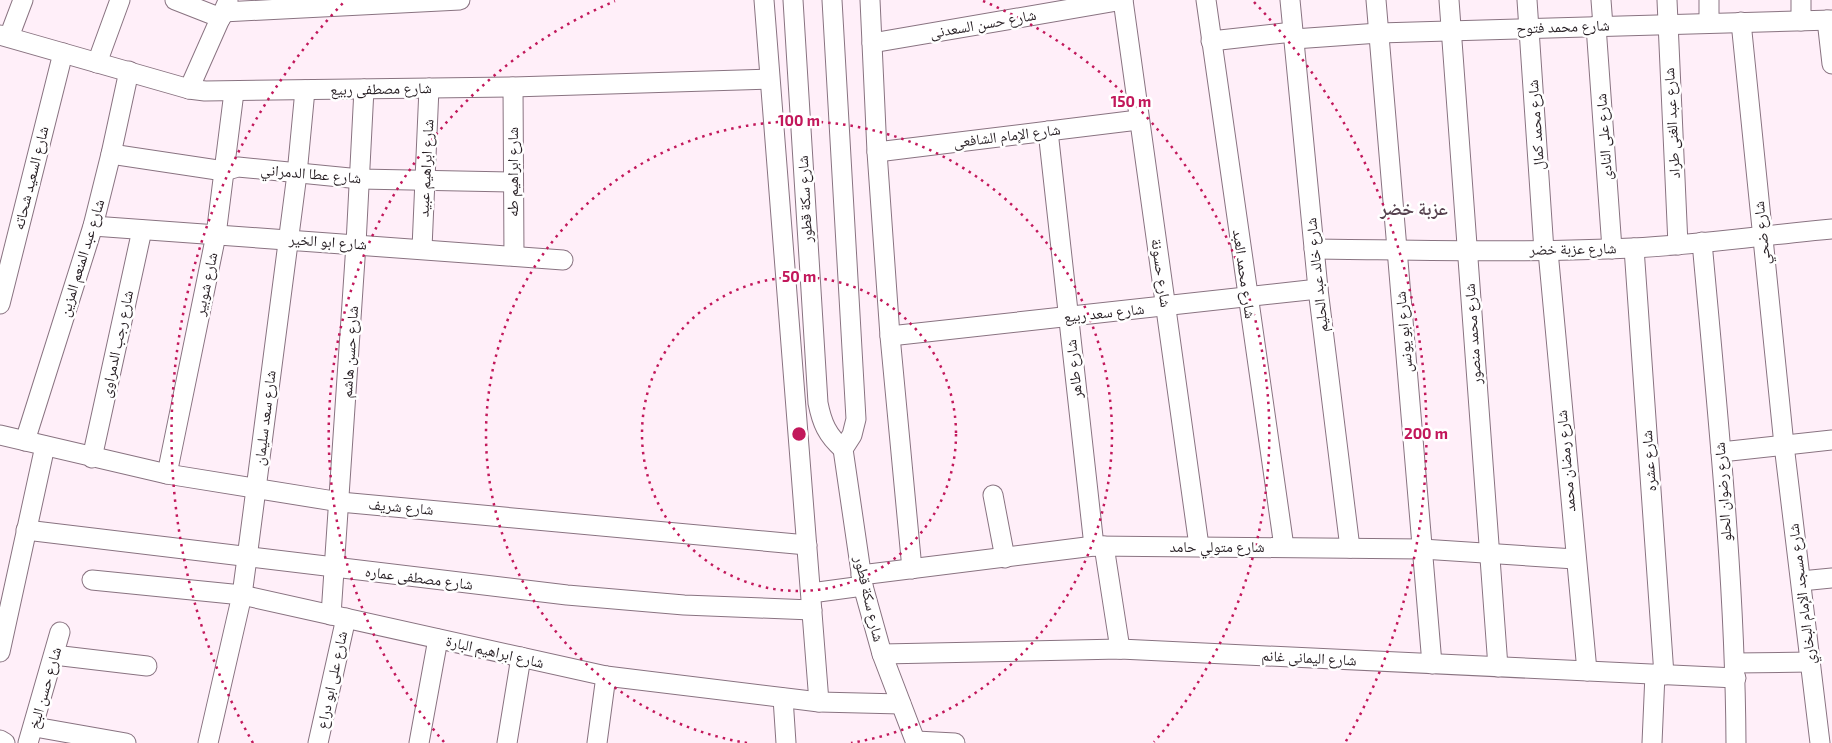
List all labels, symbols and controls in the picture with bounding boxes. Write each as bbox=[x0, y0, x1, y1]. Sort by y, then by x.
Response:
street label: شارع حسن السعدنى bbox=[928, 5, 1038, 43]
street label: شارع محمد فتوح bbox=[1516, 15, 1610, 39]
street label: شارع عبد الغنى طراد bbox=[1659, 67, 1685, 179]
street label: شارع مصطفى ربيع bbox=[330, 78, 432, 100]
street label: شارع محمد كمال bbox=[1523, 79, 1549, 171]
text: 150 m bbox=[1111, 92, 1151, 110]
street label: شارع على النادى bbox=[1591, 93, 1617, 181]
text: 100 m bbox=[778, 111, 820, 129]
street label: شارع ابراهيم عبيد bbox=[413, 118, 439, 217]
street label: شارع الإمام الشافعى bbox=[952, 119, 1062, 152]
street label: شارع السعيد شحاته bbox=[8, 124, 54, 232]
street label: شارع ابراهيم طه bbox=[503, 127, 523, 217]
street label: شارع سكة قطور bbox=[793, 155, 817, 244]
street label: شارع عطا الدمراني bbox=[260, 160, 362, 190]
street label: شارع عبد المنعم المزين bbox=[55, 197, 109, 319]
district label: عزبة خضر bbox=[1379, 197, 1448, 220]
street label: شارع ضحي bbox=[1749, 200, 1777, 266]
street label: شارع خالد عبد الحليم bbox=[1301, 217, 1333, 333]
street label: شارع محمد العبد bbox=[1228, 228, 1260, 320]
street label: شارع ابو الخير bbox=[287, 229, 368, 255]
street label: شارع حسونة bbox=[1146, 237, 1176, 309]
street label: شارع عزبة خضر bbox=[1528, 238, 1617, 260]
street label: شارع شوبير bbox=[189, 250, 222, 319]
text: 50 m bbox=[782, 267, 816, 285]
street label: شارع محمد منصور bbox=[1459, 283, 1487, 386]
street label: شارع رجب الدمراوى bbox=[96, 288, 138, 400]
street label: شارع ابو يونس bbox=[1390, 290, 1418, 373]
street label: شارع سعد ربيع bbox=[1063, 299, 1145, 327]
street label: شارع حسن هاشم bbox=[337, 305, 363, 399]
street label: شارع طاهر bbox=[1061, 338, 1087, 401]
street label: شارع سعد سليمان bbox=[249, 369, 281, 467]
street label: شارع رمضان محمد bbox=[1552, 409, 1580, 513]
text: 200 m bbox=[1404, 424, 1448, 442]
centre of rings bbox=[790, 425, 808, 443]
street label: شارع عشره bbox=[1637, 429, 1661, 492]
street label: شارع رضوان الحلو bbox=[1710, 441, 1736, 542]
street label: شارع شريف bbox=[368, 494, 434, 520]
street label: شارع مسجد الإمام البخاري bbox=[1783, 522, 1822, 666]
street label: شارع متولي حامد bbox=[1169, 537, 1265, 559]
street label: شارع سكة قطور bbox=[849, 553, 889, 644]
street label: شارع مصطفى عماره bbox=[364, 561, 474, 595]
street label: شارع على ابو دراع bbox=[312, 629, 352, 731]
street label: شارع ابراهيم البارة bbox=[444, 631, 546, 673]
street label: شارع حسن البخ bbox=[24, 644, 66, 731]
street label: شارع اليمانى غانم bbox=[1261, 646, 1357, 670]

